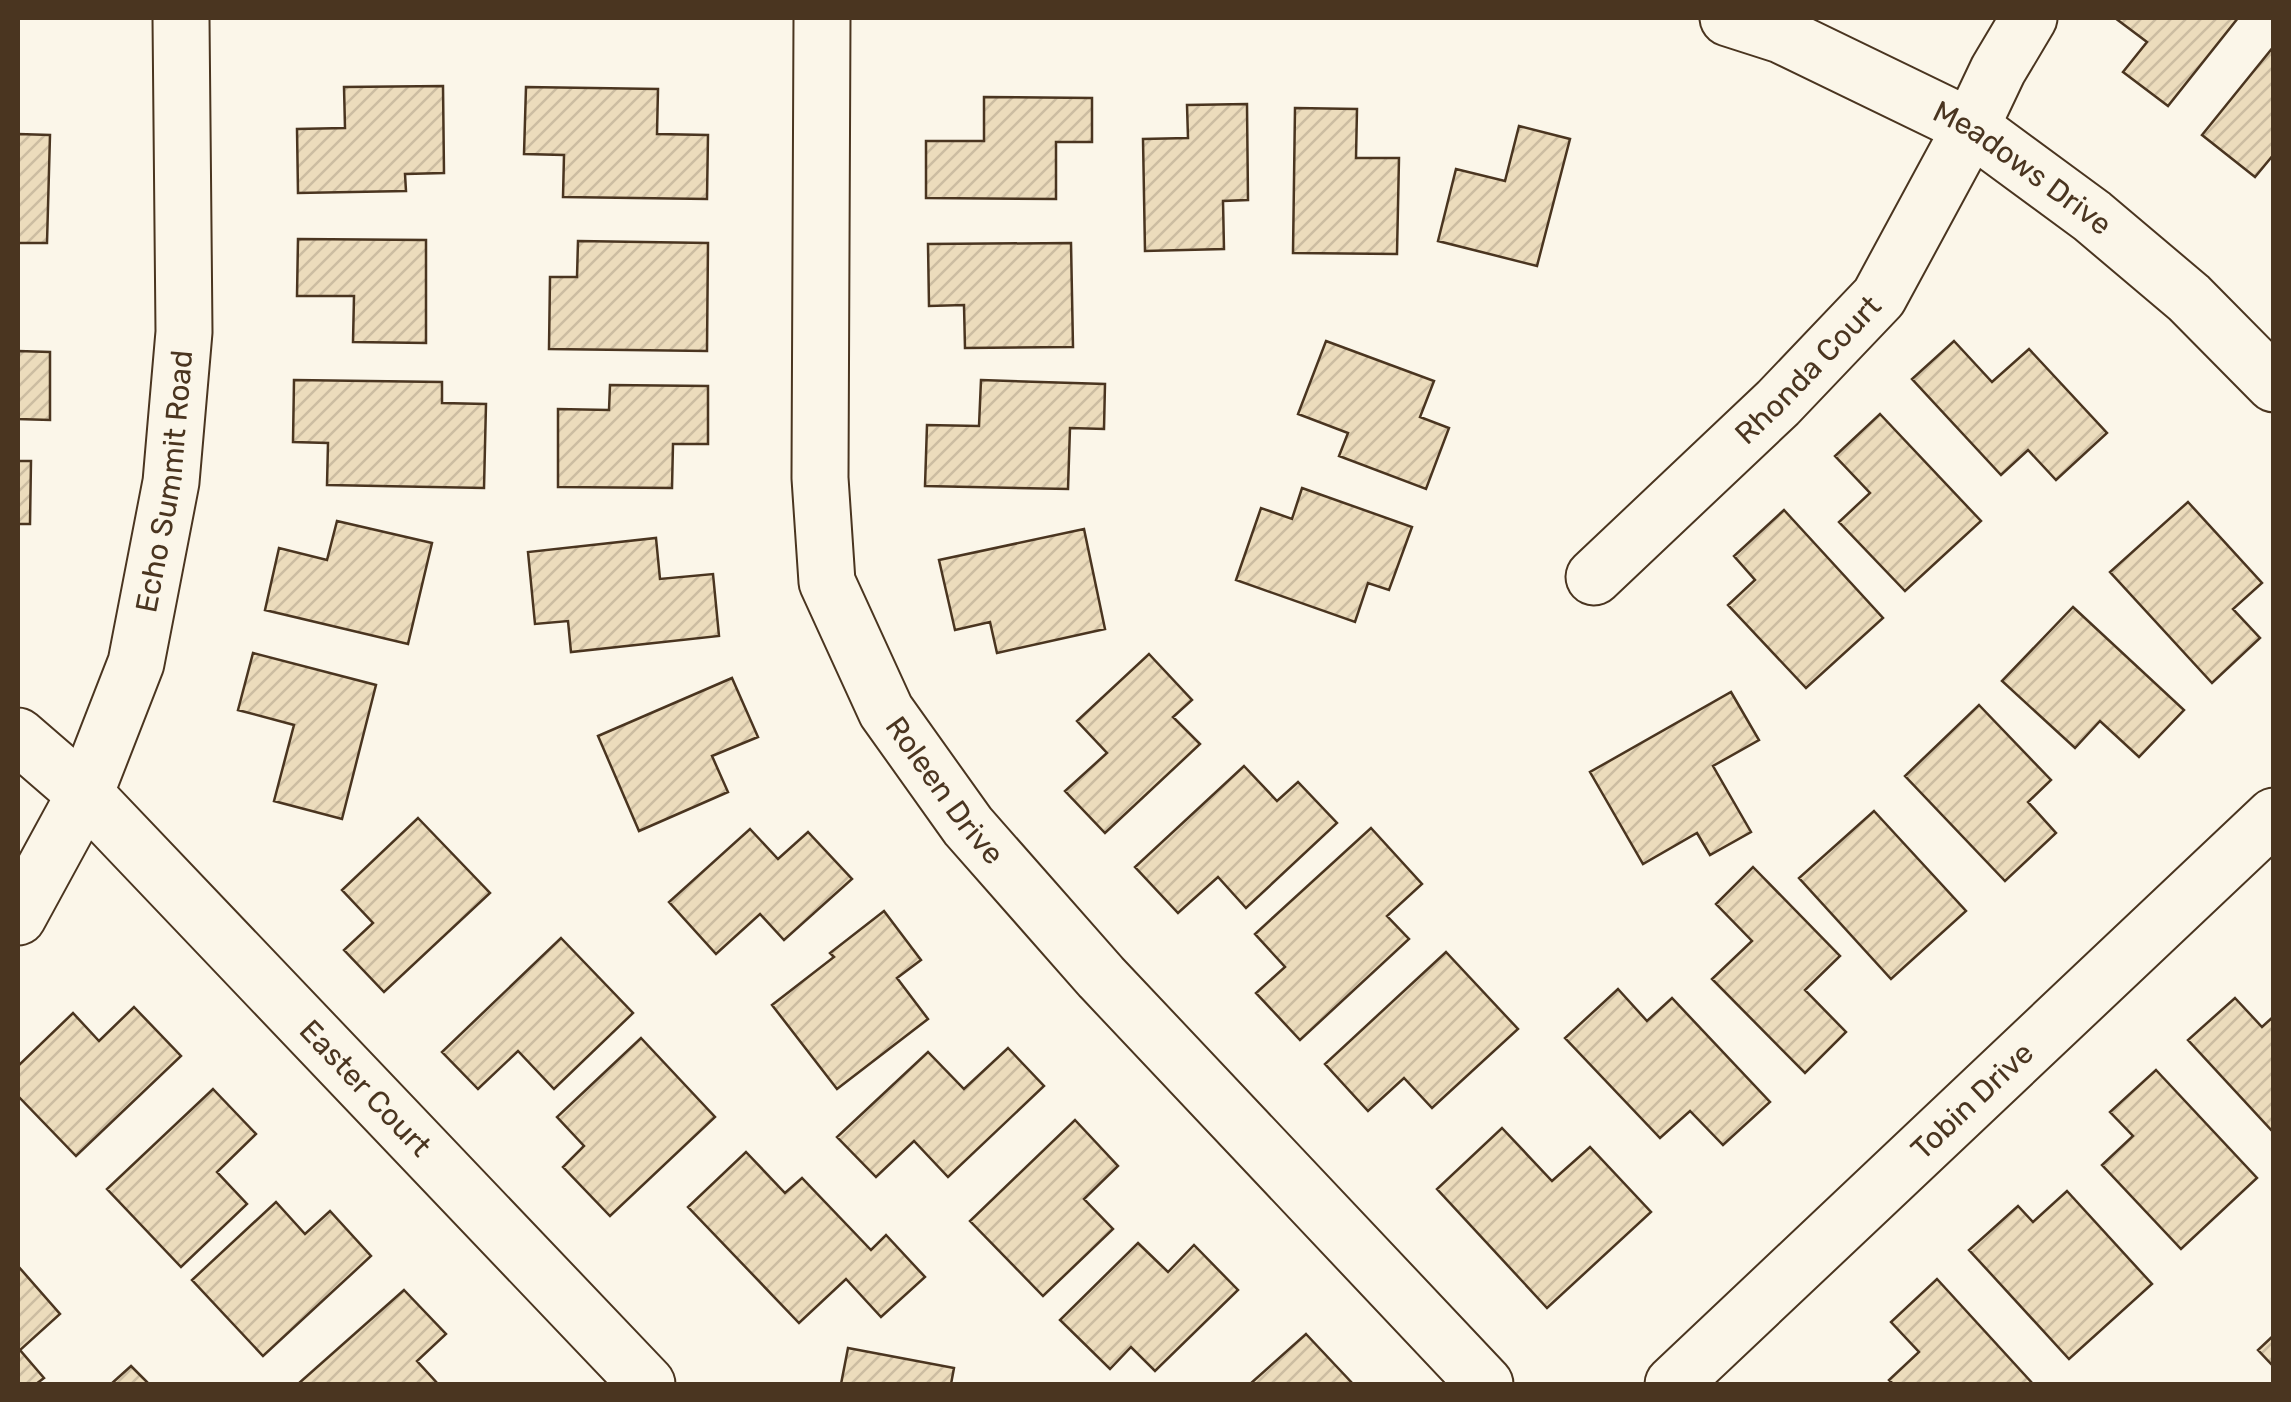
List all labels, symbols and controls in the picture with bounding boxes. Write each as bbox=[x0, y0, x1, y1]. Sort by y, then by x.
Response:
street label: Meadows Drive bbox=[1927, 93, 2119, 243]
street label: Rhonda Court bbox=[1728, 288, 1889, 452]
street label: Echo Summit Road bbox=[128, 348, 200, 616]
street label: Roleen Drive bbox=[878, 710, 1011, 872]
street label: Easter Court bbox=[292, 1012, 439, 1164]
street label: Tobin Drive bbox=[1904, 1035, 2041, 1167]

